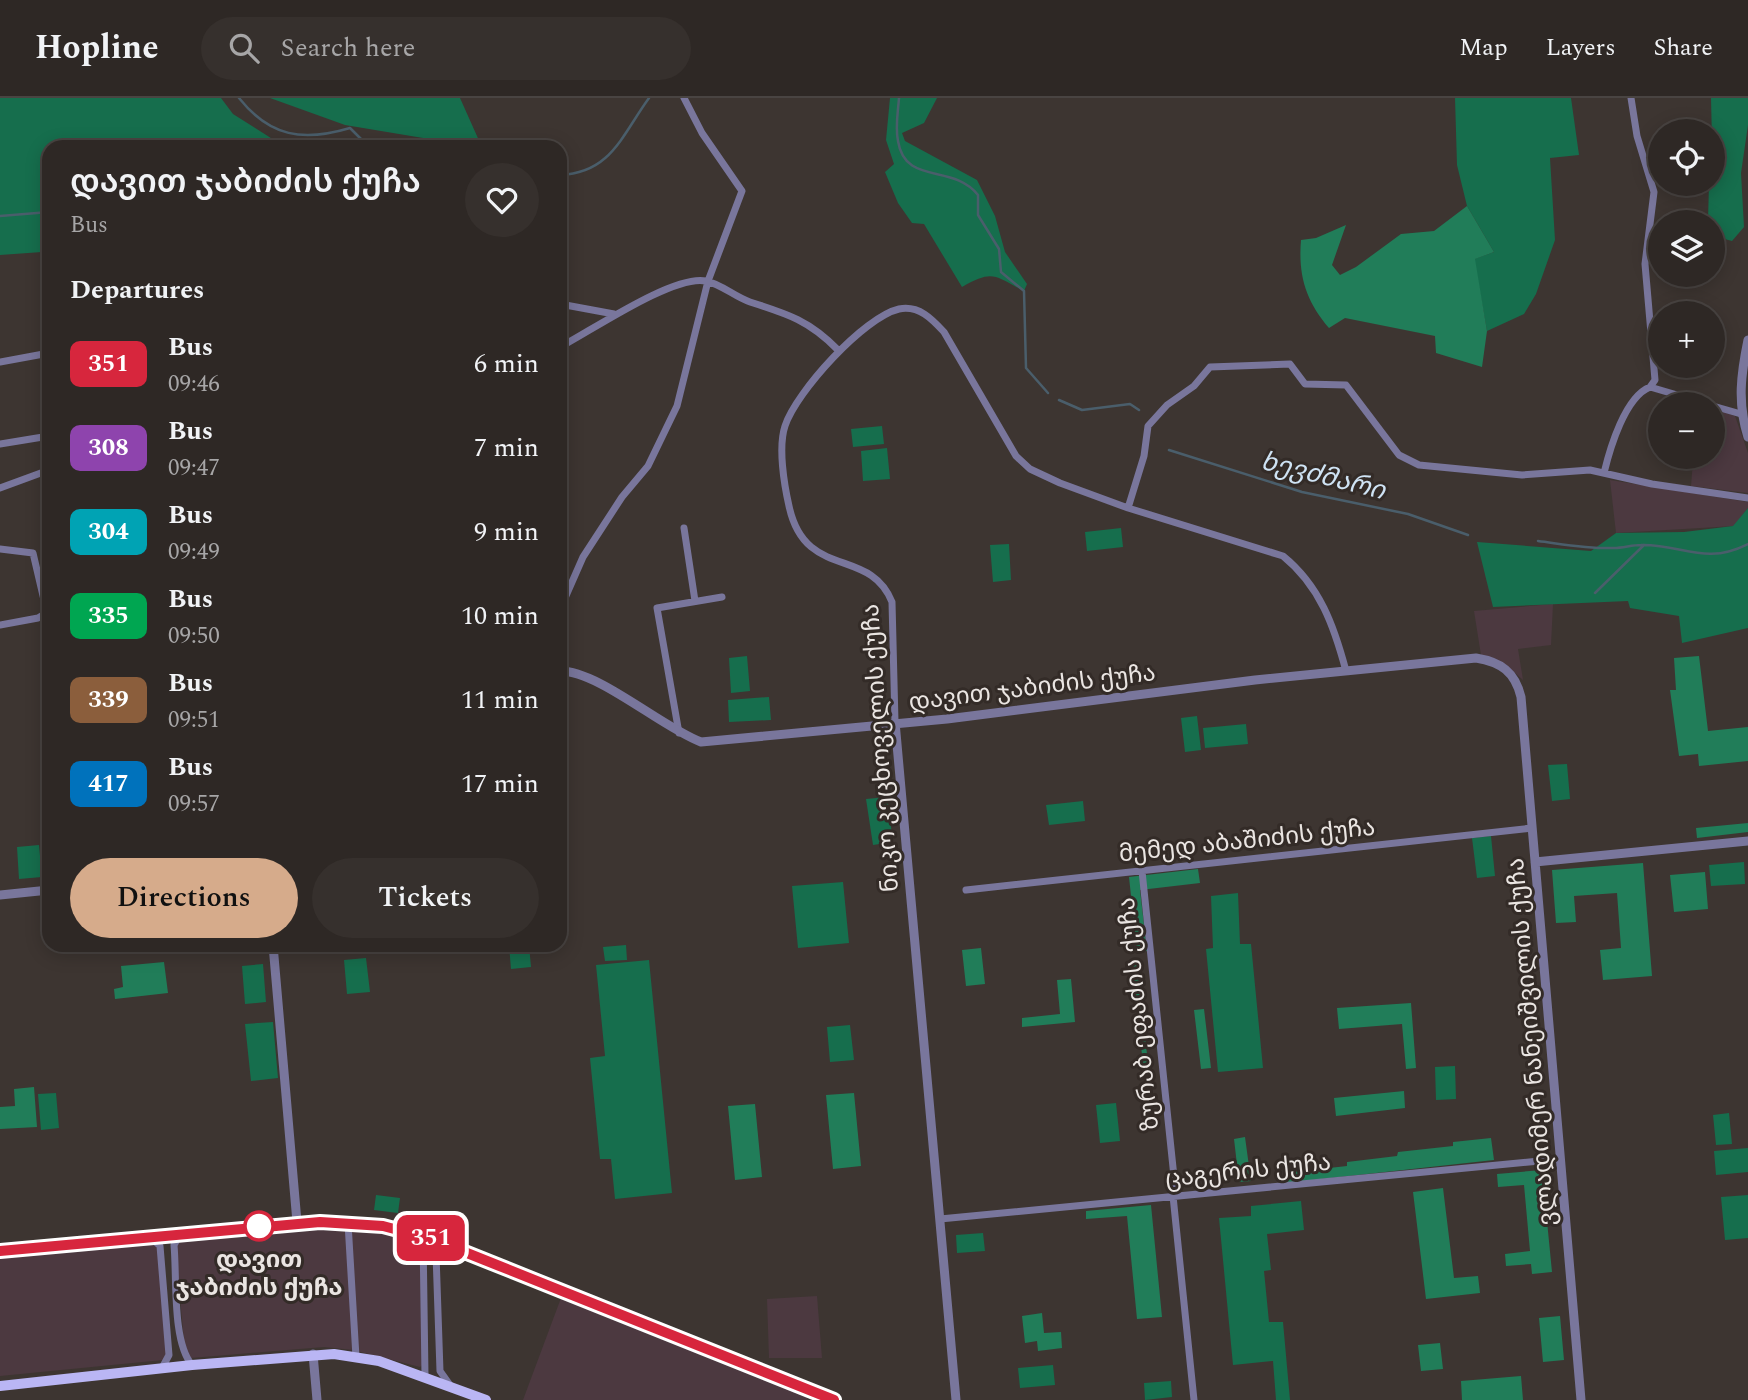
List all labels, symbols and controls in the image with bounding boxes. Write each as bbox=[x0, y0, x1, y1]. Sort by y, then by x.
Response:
search box bbox=[201, 17, 691, 80]
text: Hopline bbox=[35, 23, 159, 73]
text: Search here bbox=[281, 28, 415, 68]
icon: search bbox=[225, 29, 263, 67]
text: Map bbox=[1459, 30, 1508, 66]
text: Layers bbox=[1546, 30, 1616, 66]
text: Share bbox=[1654, 30, 1713, 66]
map controls bbox=[1648, 119, 1725, 469]
button: locate bbox=[1648, 119, 1725, 196]
text: დავით ჯაბიძის ქუჩა bbox=[70, 157, 421, 207]
button: heart bbox=[465, 163, 539, 237]
text: Bus bbox=[70, 208, 108, 243]
button: layers bbox=[1648, 210, 1725, 287]
text: Departures bbox=[70, 270, 204, 310]
button: + bbox=[1648, 301, 1725, 378]
text: Bus bbox=[168, 327, 213, 367]
text: 6 min bbox=[474, 344, 539, 384]
text: 351 bbox=[88, 346, 129, 382]
text: 09:46 bbox=[168, 367, 220, 402]
button: − bbox=[1648, 392, 1725, 469]
text: Bus bbox=[168, 411, 213, 451]
text: 7 min bbox=[474, 428, 539, 468]
text: 308 bbox=[88, 430, 129, 466]
water label: ხევძმარი bbox=[1256, 441, 1390, 511]
text: 09:47 bbox=[168, 451, 220, 486]
text: Bus bbox=[168, 495, 213, 535]
text: 9 min bbox=[474, 512, 539, 552]
text: 304 bbox=[88, 514, 129, 550]
text: 09:49 bbox=[168, 535, 220, 570]
text: Bus bbox=[168, 579, 213, 619]
text: 10 min bbox=[461, 596, 539, 636]
text: 335 bbox=[88, 598, 129, 634]
street label: ნიკო კეცხოველის ქუჩა bbox=[853, 603, 909, 893]
text: 09:50 bbox=[168, 619, 220, 654]
street label: დავით ჯაბიძის ქუჩა bbox=[907, 655, 1158, 721]
text: Bus bbox=[168, 663, 213, 703]
text: 11 min bbox=[461, 680, 539, 720]
text: 339 bbox=[88, 682, 129, 718]
text: 09:51 bbox=[168, 703, 220, 738]
text: Bus bbox=[168, 747, 213, 787]
text: 17 min bbox=[461, 764, 539, 804]
text: 417 bbox=[88, 766, 129, 802]
text: 09:57 bbox=[168, 787, 220, 822]
street label: მემედ აბაშიძის ქუჩა bbox=[1117, 810, 1377, 872]
street label: ვლადიმერ ნანეიშვილის ქუჩა bbox=[1498, 856, 1566, 1227]
button: Directions bbox=[70, 858, 298, 938]
button: Tickets bbox=[312, 858, 539, 938]
street label: ზურაბ ეფაძის ქუჩა bbox=[1109, 895, 1169, 1132]
street label: ცაგერის ქუჩა bbox=[1163, 1144, 1333, 1198]
marker: დავით ჯაბიძის ქუჩა bbox=[244, 1211, 274, 1241]
line badge: 351 bbox=[391, 1215, 471, 1261]
text: 351 bbox=[411, 1220, 451, 1256]
place label: დავით ჯაბიძის ქუჩა bbox=[175, 1242, 343, 1306]

